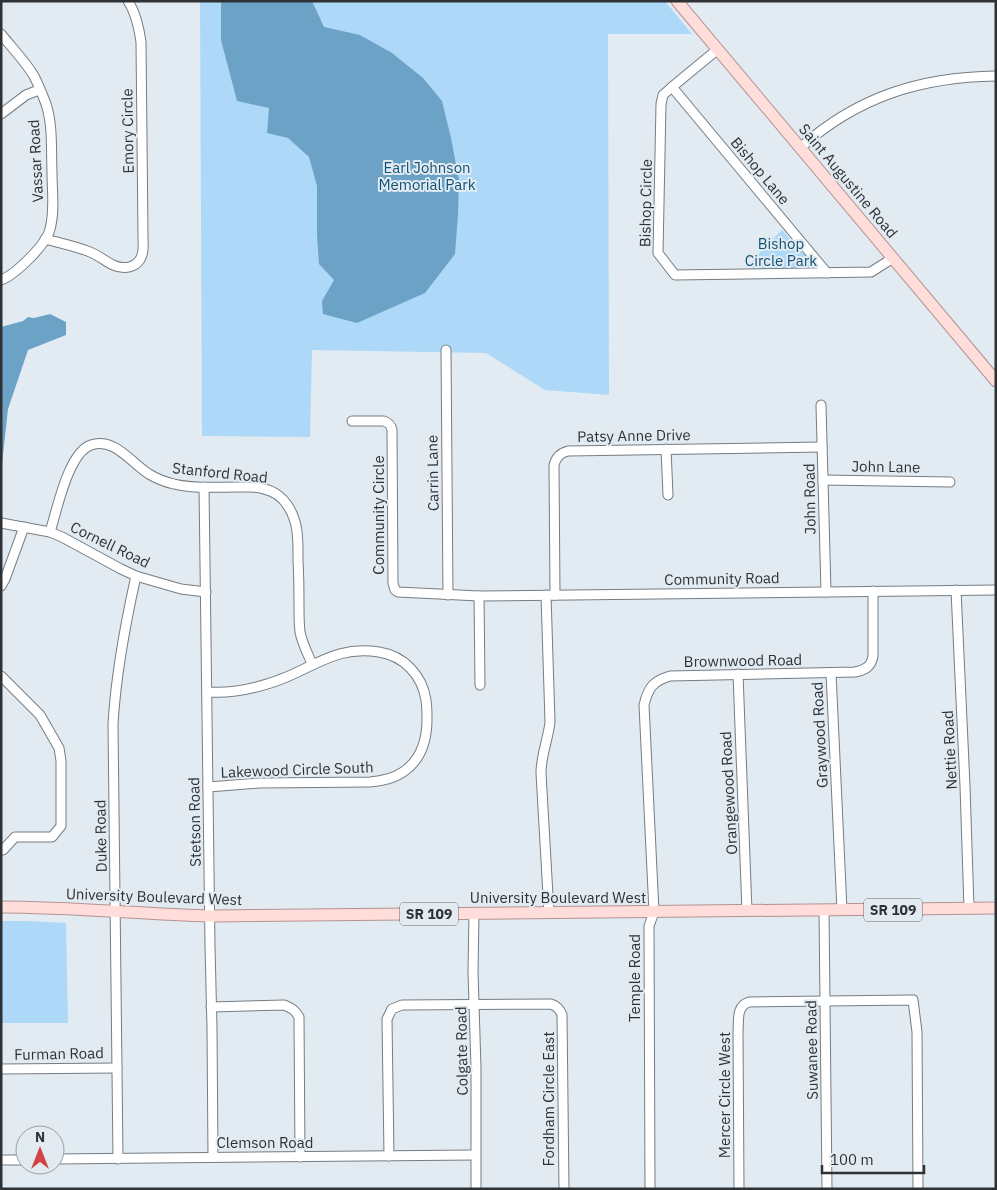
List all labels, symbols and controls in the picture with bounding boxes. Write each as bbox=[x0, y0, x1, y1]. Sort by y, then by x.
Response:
street label: Emory Circle bbox=[117, 88, 138, 174]
street label: Vassar Road bbox=[24, 119, 47, 203]
street label: Saint Augustine Road bbox=[795, 120, 902, 242]
street label: Bishop Lane bbox=[727, 133, 794, 208]
park label: Earl Johnson Memorial Park bbox=[378, 158, 476, 194]
street label: Bishop Circle bbox=[635, 159, 656, 247]
park label: Bishop Circle Park bbox=[745, 234, 817, 270]
street label: Patsy Anne Drive bbox=[577, 425, 691, 446]
street label: Carrin Lane bbox=[422, 435, 443, 511]
street label: Community Circle bbox=[369, 455, 388, 575]
street label: John Lane bbox=[851, 456, 921, 477]
street label: Stanford Road bbox=[171, 458, 269, 487]
street label: John Road bbox=[799, 463, 820, 535]
street label: Cornell Road bbox=[67, 517, 153, 572]
street label: Community Road bbox=[664, 568, 780, 589]
street label: Brownwood Road bbox=[684, 650, 802, 671]
street label: Graywood Road bbox=[807, 681, 832, 789]
street label: Nettie Road bbox=[938, 710, 961, 790]
street label: Orangewood Road bbox=[716, 731, 741, 855]
street label: Lakewood Circle South bbox=[220, 757, 374, 782]
street label: Stetson Road bbox=[184, 777, 205, 867]
street label: Duke Road bbox=[90, 800, 111, 872]
street label: University Boulevard West bbox=[66, 884, 243, 909]
street label: University Boulevard West bbox=[470, 888, 646, 907]
road number: SR 109 bbox=[864, 898, 922, 922]
road number: SR 109 bbox=[400, 902, 458, 926]
street label: Temple Road bbox=[625, 934, 644, 1022]
street label: Suwanee Road bbox=[801, 1000, 822, 1100]
street label: Colgate Road bbox=[451, 1006, 472, 1096]
street label: Fordham Circle East bbox=[539, 1032, 558, 1166]
street label: Mercer Circle West bbox=[715, 1032, 734, 1158]
street label: Furman Road bbox=[14, 1043, 104, 1064]
north arrow bbox=[15, 1125, 65, 1175]
text: N bbox=[35, 1128, 45, 1146]
street label: Clemson Road bbox=[217, 1133, 313, 1152]
scale bar bbox=[822, 1142, 924, 1174]
text: 100 m bbox=[830, 1150, 874, 1169]

